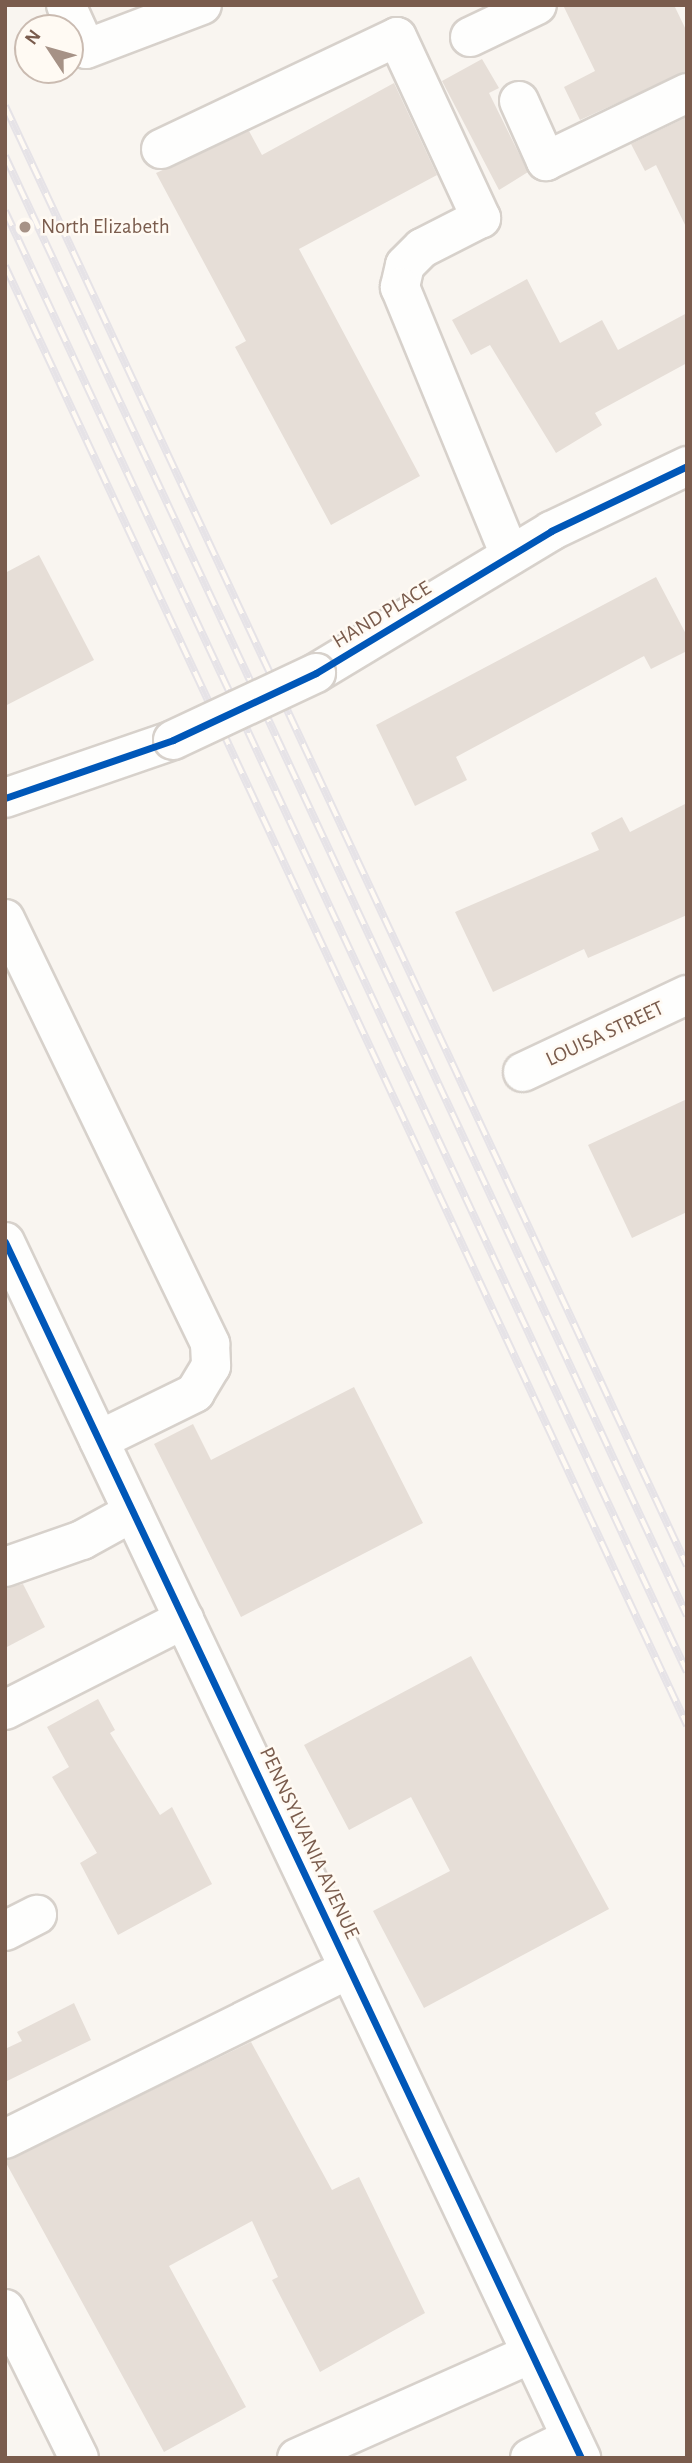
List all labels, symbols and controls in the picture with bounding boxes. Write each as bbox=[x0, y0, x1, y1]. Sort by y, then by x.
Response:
north arrow bbox=[14, 14, 84, 84]
text: N bbox=[22, 27, 45, 48]
place label: North Elizabeth bbox=[41, 214, 170, 240]
marker: North Elizabeth bbox=[15, 217, 35, 237]
street label: HAND PLACE bbox=[328, 576, 436, 654]
street label: LOUISA STREET bbox=[542, 996, 668, 1072]
street label: PENNSYLVANIA AVENUE bbox=[253, 1743, 365, 1943]

